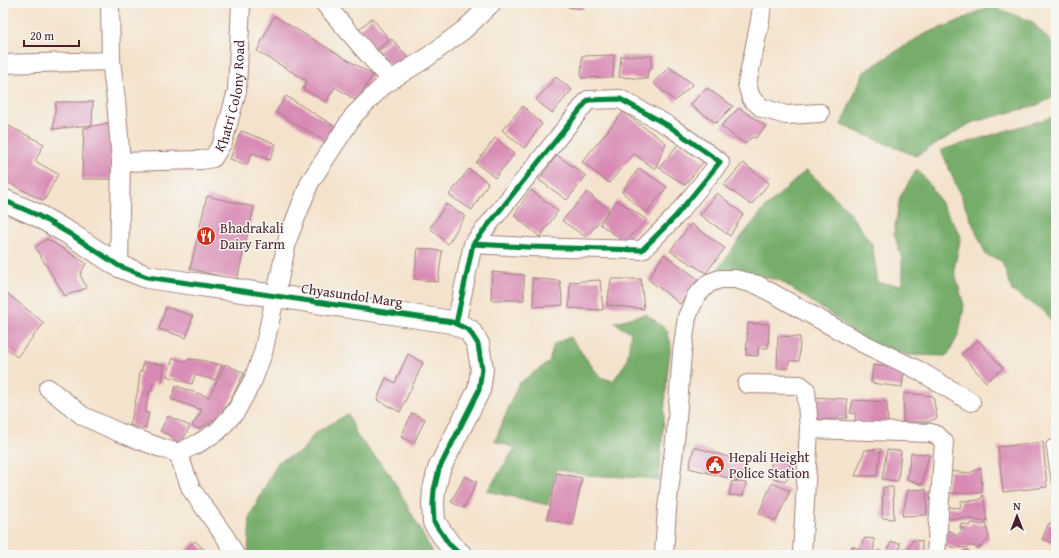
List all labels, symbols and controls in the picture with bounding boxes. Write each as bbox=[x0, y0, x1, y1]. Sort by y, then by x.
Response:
scale bar bbox=[24, 22, 79, 48]
text: 20 m bbox=[30, 27, 54, 44]
street label: Khatri Colony Road bbox=[209, 39, 249, 156]
place label: Bhadrakali Dairy Farm bbox=[220, 218, 286, 254]
restaurant icon: Bhadrakali Dairy Farm bbox=[195, 225, 217, 247]
street label: Chyasundol Marg bbox=[300, 278, 404, 312]
place label: Hepali Height Police Station bbox=[729, 447, 810, 483]
public building icon: Hepali Height Police Station bbox=[704, 454, 726, 476]
north arrow bbox=[997, 496, 1037, 536]
text: N bbox=[1013, 498, 1021, 514]

